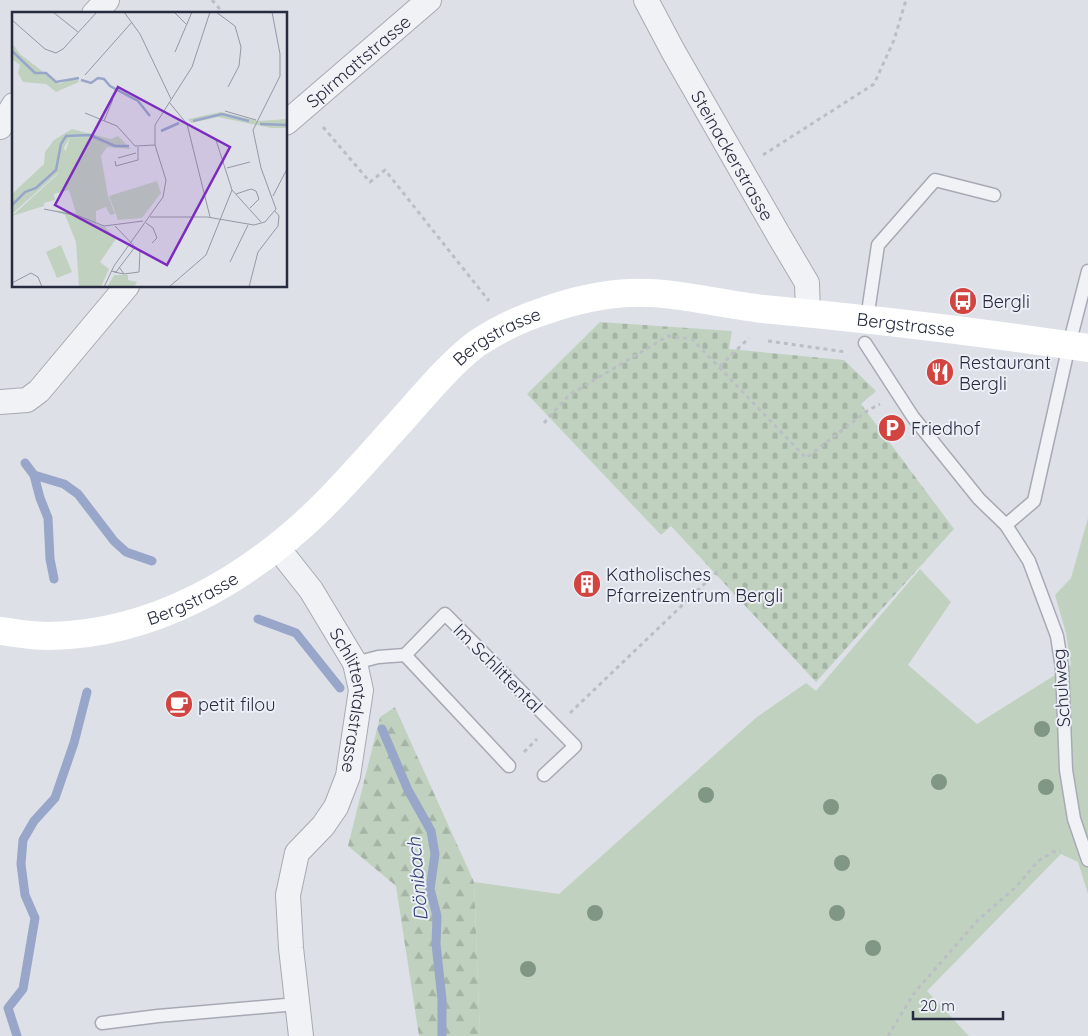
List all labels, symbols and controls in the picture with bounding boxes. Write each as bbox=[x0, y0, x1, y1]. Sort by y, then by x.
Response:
street label: Spirmattstrasse bbox=[301, 10, 415, 112]
inset map bbox=[12, 12, 288, 288]
street label: Steinackerstrasse bbox=[686, 86, 779, 225]
bus stop icon: Bergli bbox=[948, 286, 978, 316]
place label: Bergli bbox=[982, 290, 1030, 313]
street label: Bergstrasse bbox=[447, 302, 544, 370]
street label: Bergstrasse bbox=[856, 307, 956, 341]
place label: Restaurant Bergli bbox=[959, 351, 1051, 395]
restaurant icon: Restaurant Bergli bbox=[925, 357, 955, 387]
parking icon: Friedhof bbox=[877, 413, 907, 443]
place label: Friedhof bbox=[911, 417, 981, 440]
place label: Katholisches Pfarreizentrum Bergli bbox=[606, 563, 783, 607]
street label: Bergstrasse bbox=[144, 566, 242, 630]
building icon: Katholisches Pfarreizentrum Bergli bbox=[572, 569, 602, 599]
street label: Im Schlittental bbox=[448, 618, 548, 718]
street label: Schlittentalstrasse bbox=[325, 623, 373, 774]
street label: Schulweg bbox=[1047, 648, 1075, 728]
cafe icon: petit filou bbox=[164, 689, 194, 719]
place label: petit filou bbox=[198, 693, 275, 716]
water label: Dönibach bbox=[401, 835, 433, 922]
scale bar bbox=[913, 988, 1003, 1020]
text: 20 m bbox=[920, 996, 955, 1015]

